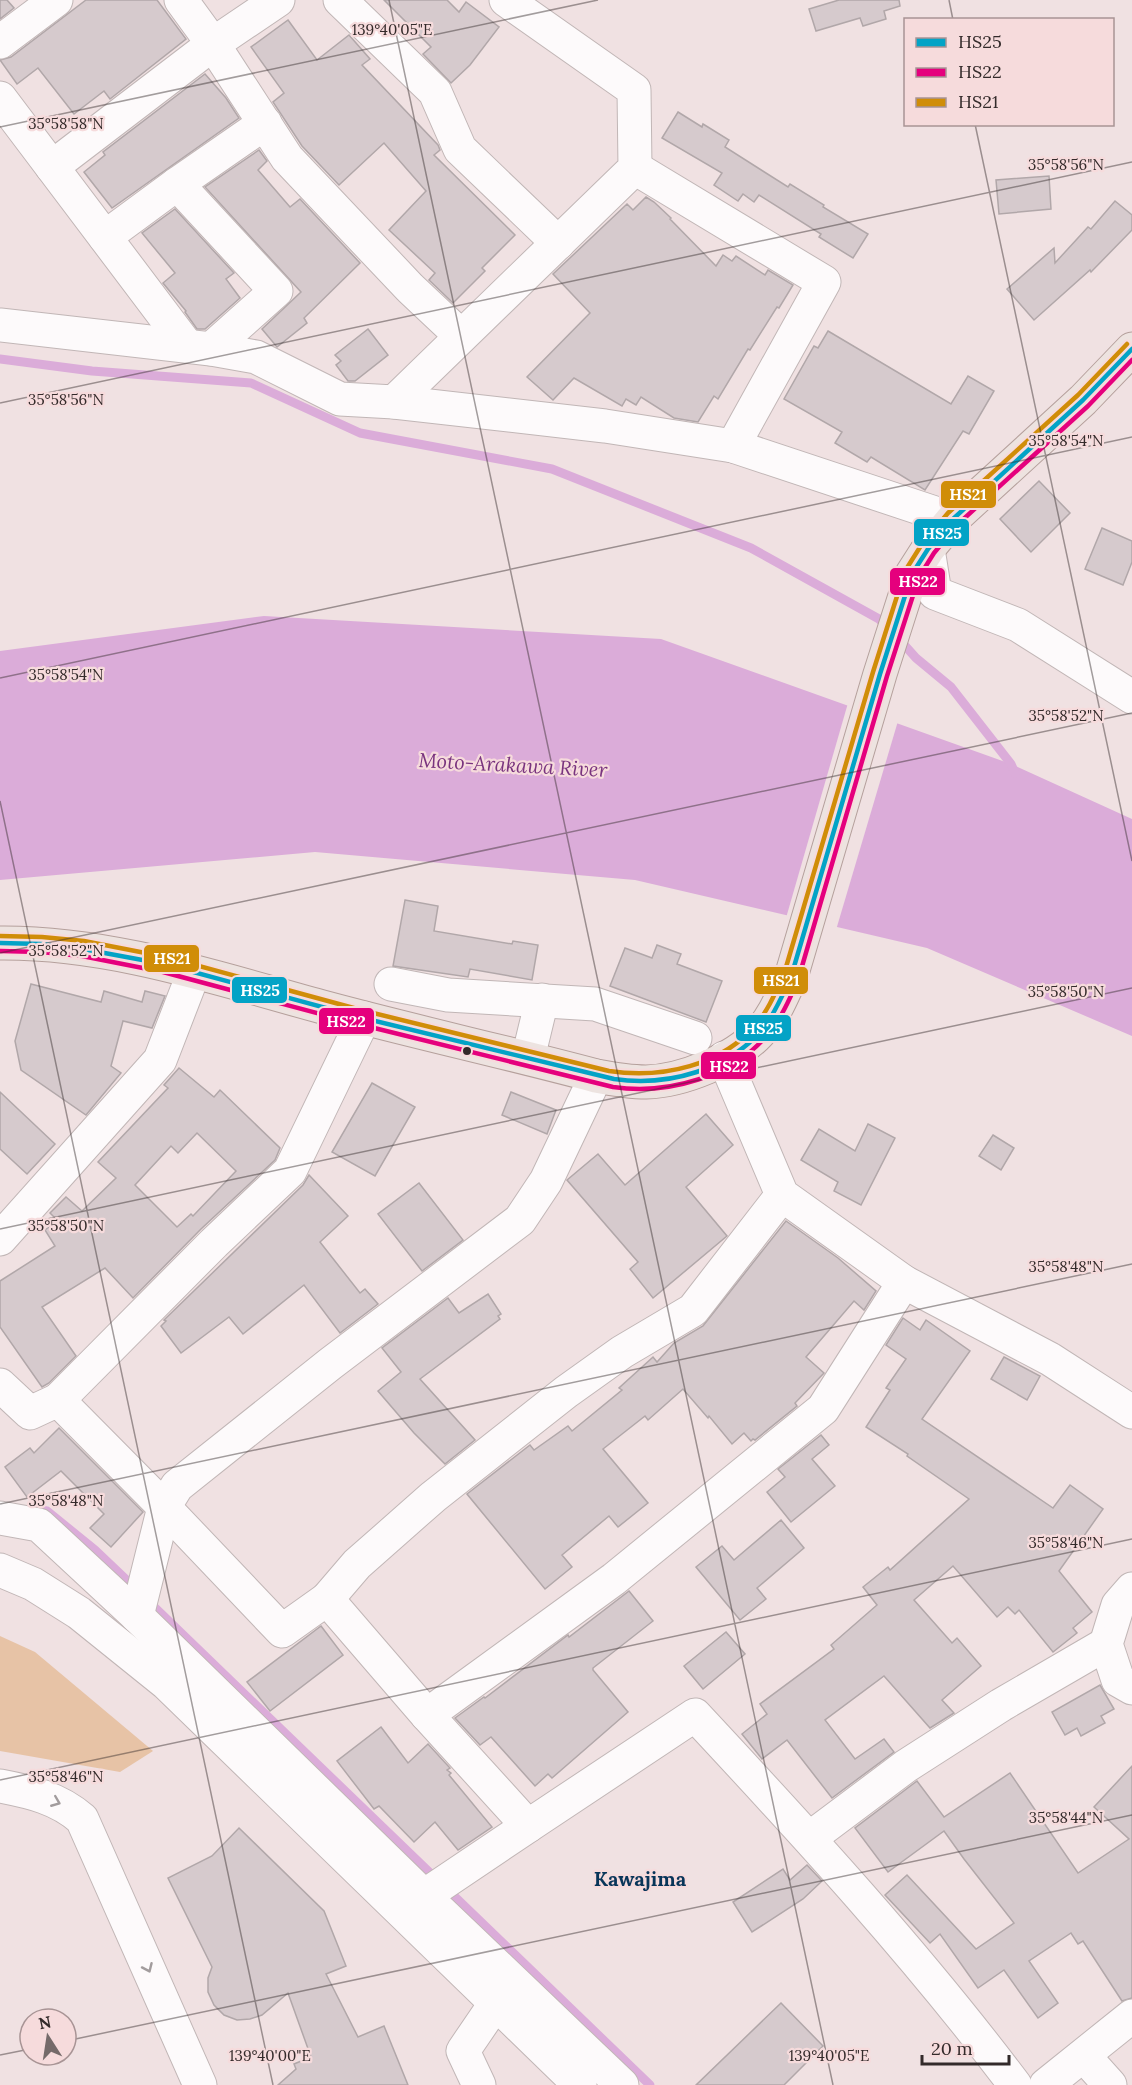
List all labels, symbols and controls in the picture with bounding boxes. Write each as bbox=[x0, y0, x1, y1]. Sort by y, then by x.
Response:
legend bbox=[904, 18, 1114, 126]
text: 139°40'05"E bbox=[352, 20, 432, 39]
text: HS25 bbox=[958, 30, 1002, 53]
text: HS22 bbox=[958, 60, 1002, 83]
text: HS21 bbox=[958, 90, 998, 113]
text: 35°58'58"N bbox=[28, 114, 104, 133]
text: 35°58'56"N bbox=[1028, 155, 1104, 174]
text: 35°58'56"N bbox=[28, 390, 104, 409]
text: 35°58'54"N bbox=[1028, 431, 1104, 450]
line badge: HS21 bbox=[940, 480, 997, 509]
text: HS21 bbox=[949, 484, 987, 504]
line badge: HS25 bbox=[913, 518, 970, 547]
text: HS25 bbox=[922, 523, 962, 543]
line badge: HS22 bbox=[889, 567, 946, 596]
text: HS22 bbox=[898, 571, 938, 591]
text: 35°58'54"N bbox=[28, 665, 104, 684]
text: 35°58'52"N bbox=[1028, 706, 1104, 725]
water label: Moto-Arakawa River bbox=[418, 747, 609, 782]
text: 35°58'52"N bbox=[28, 941, 104, 960]
line badge: HS21 bbox=[143, 944, 200, 973]
text: HS21 bbox=[153, 948, 191, 968]
line badge: HS21 bbox=[753, 966, 809, 995]
text: HS21 bbox=[762, 970, 800, 990]
line badge: HS25 bbox=[231, 976, 288, 1004]
text: HS25 bbox=[240, 980, 280, 1000]
text: 35°58'50"N bbox=[1028, 982, 1104, 1001]
line badge: HS22 bbox=[318, 1007, 375, 1035]
text: HS22 bbox=[326, 1011, 366, 1031]
line badge: HS25 bbox=[735, 1014, 792, 1042]
text: HS25 bbox=[743, 1018, 783, 1038]
unlabelled marker bbox=[461, 1045, 473, 1057]
line badge: HS22 bbox=[700, 1051, 757, 1080]
text: HS22 bbox=[709, 1056, 749, 1076]
text: 35°58'50"N bbox=[28, 1216, 104, 1235]
text: 35°58'48"N bbox=[1029, 1257, 1103, 1276]
text: 35°58'48"N bbox=[29, 1491, 103, 1510]
text: 35°58'46"N bbox=[1028, 1533, 1104, 1552]
text: 35°58'46"N bbox=[28, 1767, 104, 1786]
one-way arrow bbox=[50, 1795, 61, 1807]
text: 35°58'44"N bbox=[1029, 1808, 1103, 1827]
district label: Kawajima bbox=[594, 1866, 687, 1891]
one-way arrow bbox=[141, 1962, 153, 1973]
north arrow bbox=[18, 2007, 78, 2067]
text: N bbox=[37, 2011, 53, 2033]
scale bar bbox=[922, 2028, 1009, 2066]
text: 20 m bbox=[931, 2037, 973, 2060]
text: 139°40'00"E bbox=[229, 2046, 311, 2065]
text: 139°40'05"E bbox=[789, 2046, 869, 2065]

